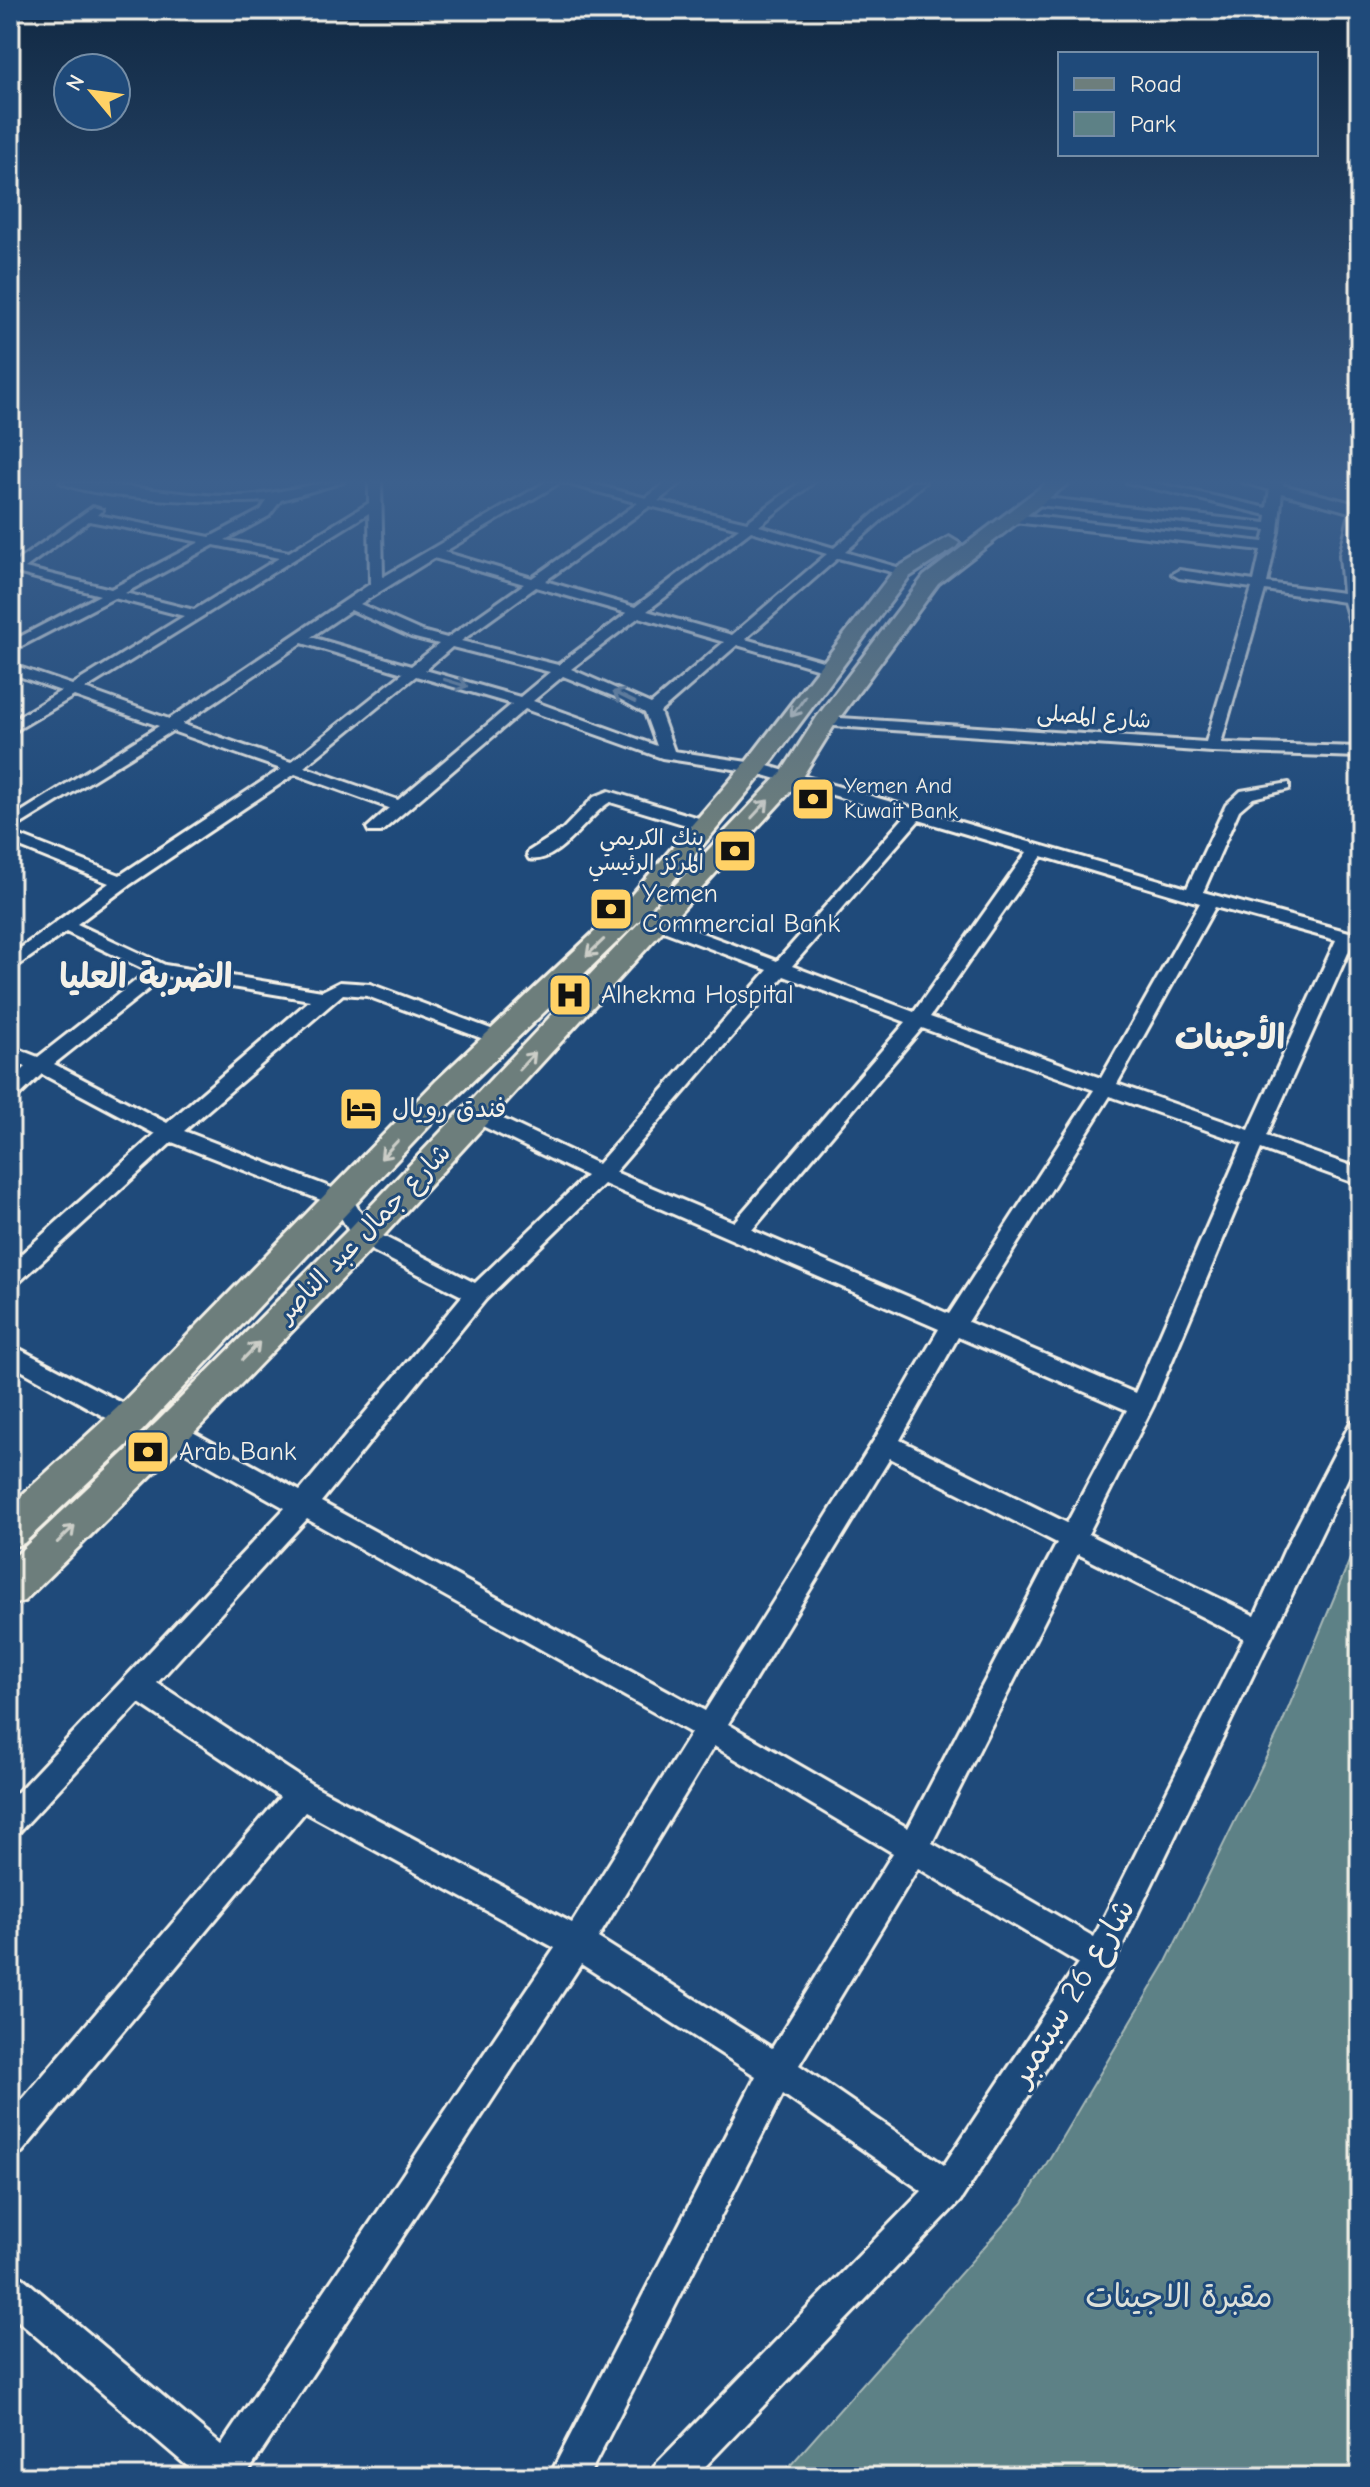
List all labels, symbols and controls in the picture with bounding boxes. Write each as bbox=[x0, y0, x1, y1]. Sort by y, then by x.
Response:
north arrow bbox=[52, 52, 132, 132]
legend bbox=[1058, 52, 1318, 156]
text: N bbox=[61, 70, 90, 95]
text: Road bbox=[1130, 70, 1182, 98]
text: Park bbox=[1130, 110, 1176, 138]
one-way arrow bbox=[442, 676, 468, 691]
one-way arrow bbox=[613, 688, 637, 704]
one-way arrow bbox=[790, 695, 806, 717]
street label: شارع المصلى bbox=[1036, 700, 1152, 736]
place label: Yemen And Kuwait Bank bbox=[844, 773, 958, 824]
bank icon: Yemen And Kuwait Bank bbox=[789, 775, 837, 823]
one-way arrow bbox=[751, 799, 770, 819]
place label: بنك الكريمي المركز الرئيسي bbox=[588, 825, 704, 882]
bank icon: بنك الكريمي المركز الرئيسي bbox=[711, 827, 759, 875]
place label: Yemen Commercial Bank bbox=[642, 879, 840, 939]
bank icon: Yemen Commercial Bank bbox=[587, 885, 635, 933]
one-way arrow bbox=[586, 938, 605, 957]
district label: الضربة العليا bbox=[60, 957, 232, 997]
hospital icon: Alhekma Hospital bbox=[546, 971, 594, 1019]
place label: Alhekma Hospital bbox=[601, 980, 794, 1010]
district label: الأجينات bbox=[1175, 1015, 1285, 1058]
one-way arrow bbox=[517, 1052, 535, 1072]
hotel icon: فندق رويال bbox=[337, 1085, 385, 1133]
place label: فندق رويال bbox=[392, 1094, 507, 1124]
street label: شارع جمال عبد الناصر bbox=[270, 1137, 458, 1331]
one-way arrow bbox=[380, 1140, 399, 1160]
one-way arrow bbox=[241, 1341, 260, 1361]
bank icon: Arab Bank bbox=[124, 1428, 172, 1476]
place label: Arab Bank bbox=[179, 1437, 297, 1467]
one-way arrow bbox=[56, 1524, 76, 1543]
street label: شارع 26 سبتمبر bbox=[1000, 1892, 1146, 2097]
park label: مقبرة الاجينات bbox=[1085, 2278, 1273, 2315]

